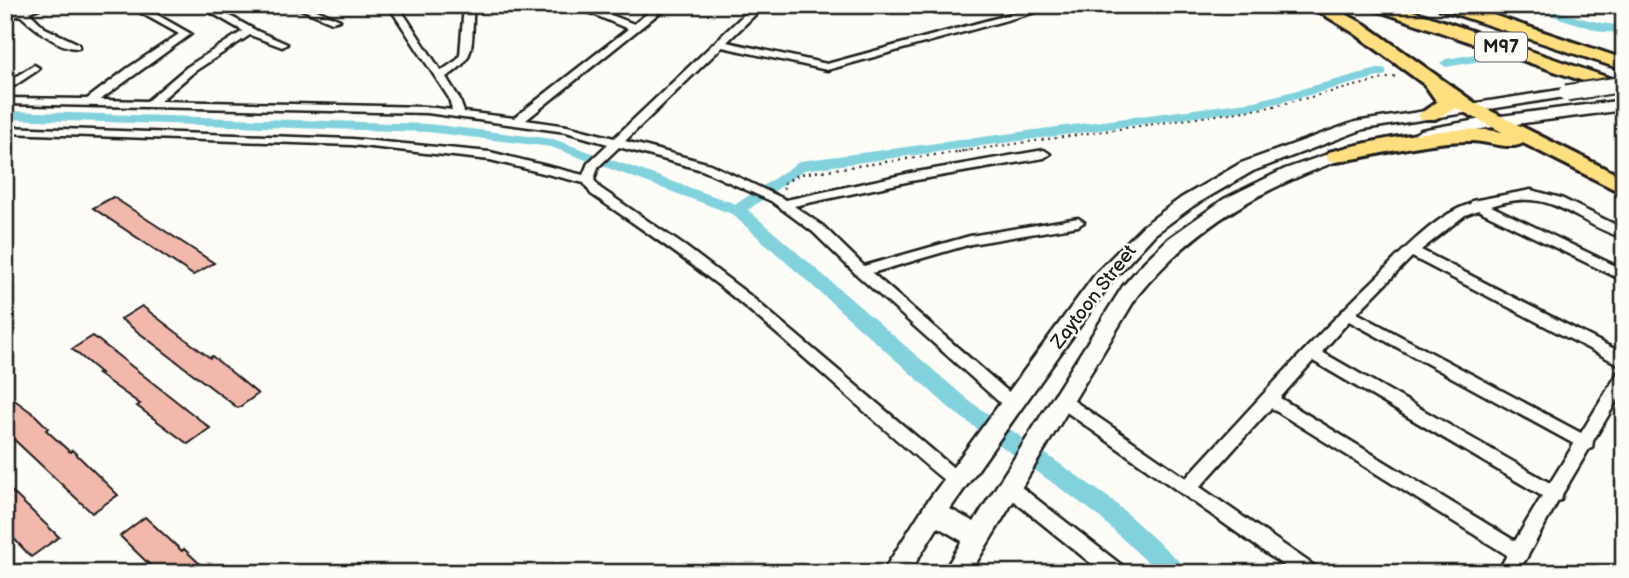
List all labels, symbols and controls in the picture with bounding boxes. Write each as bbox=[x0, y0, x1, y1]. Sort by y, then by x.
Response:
road number: M97 bbox=[1475, 32, 1527, 62]
street label: Zaytoon Street bbox=[1046, 240, 1142, 354]

